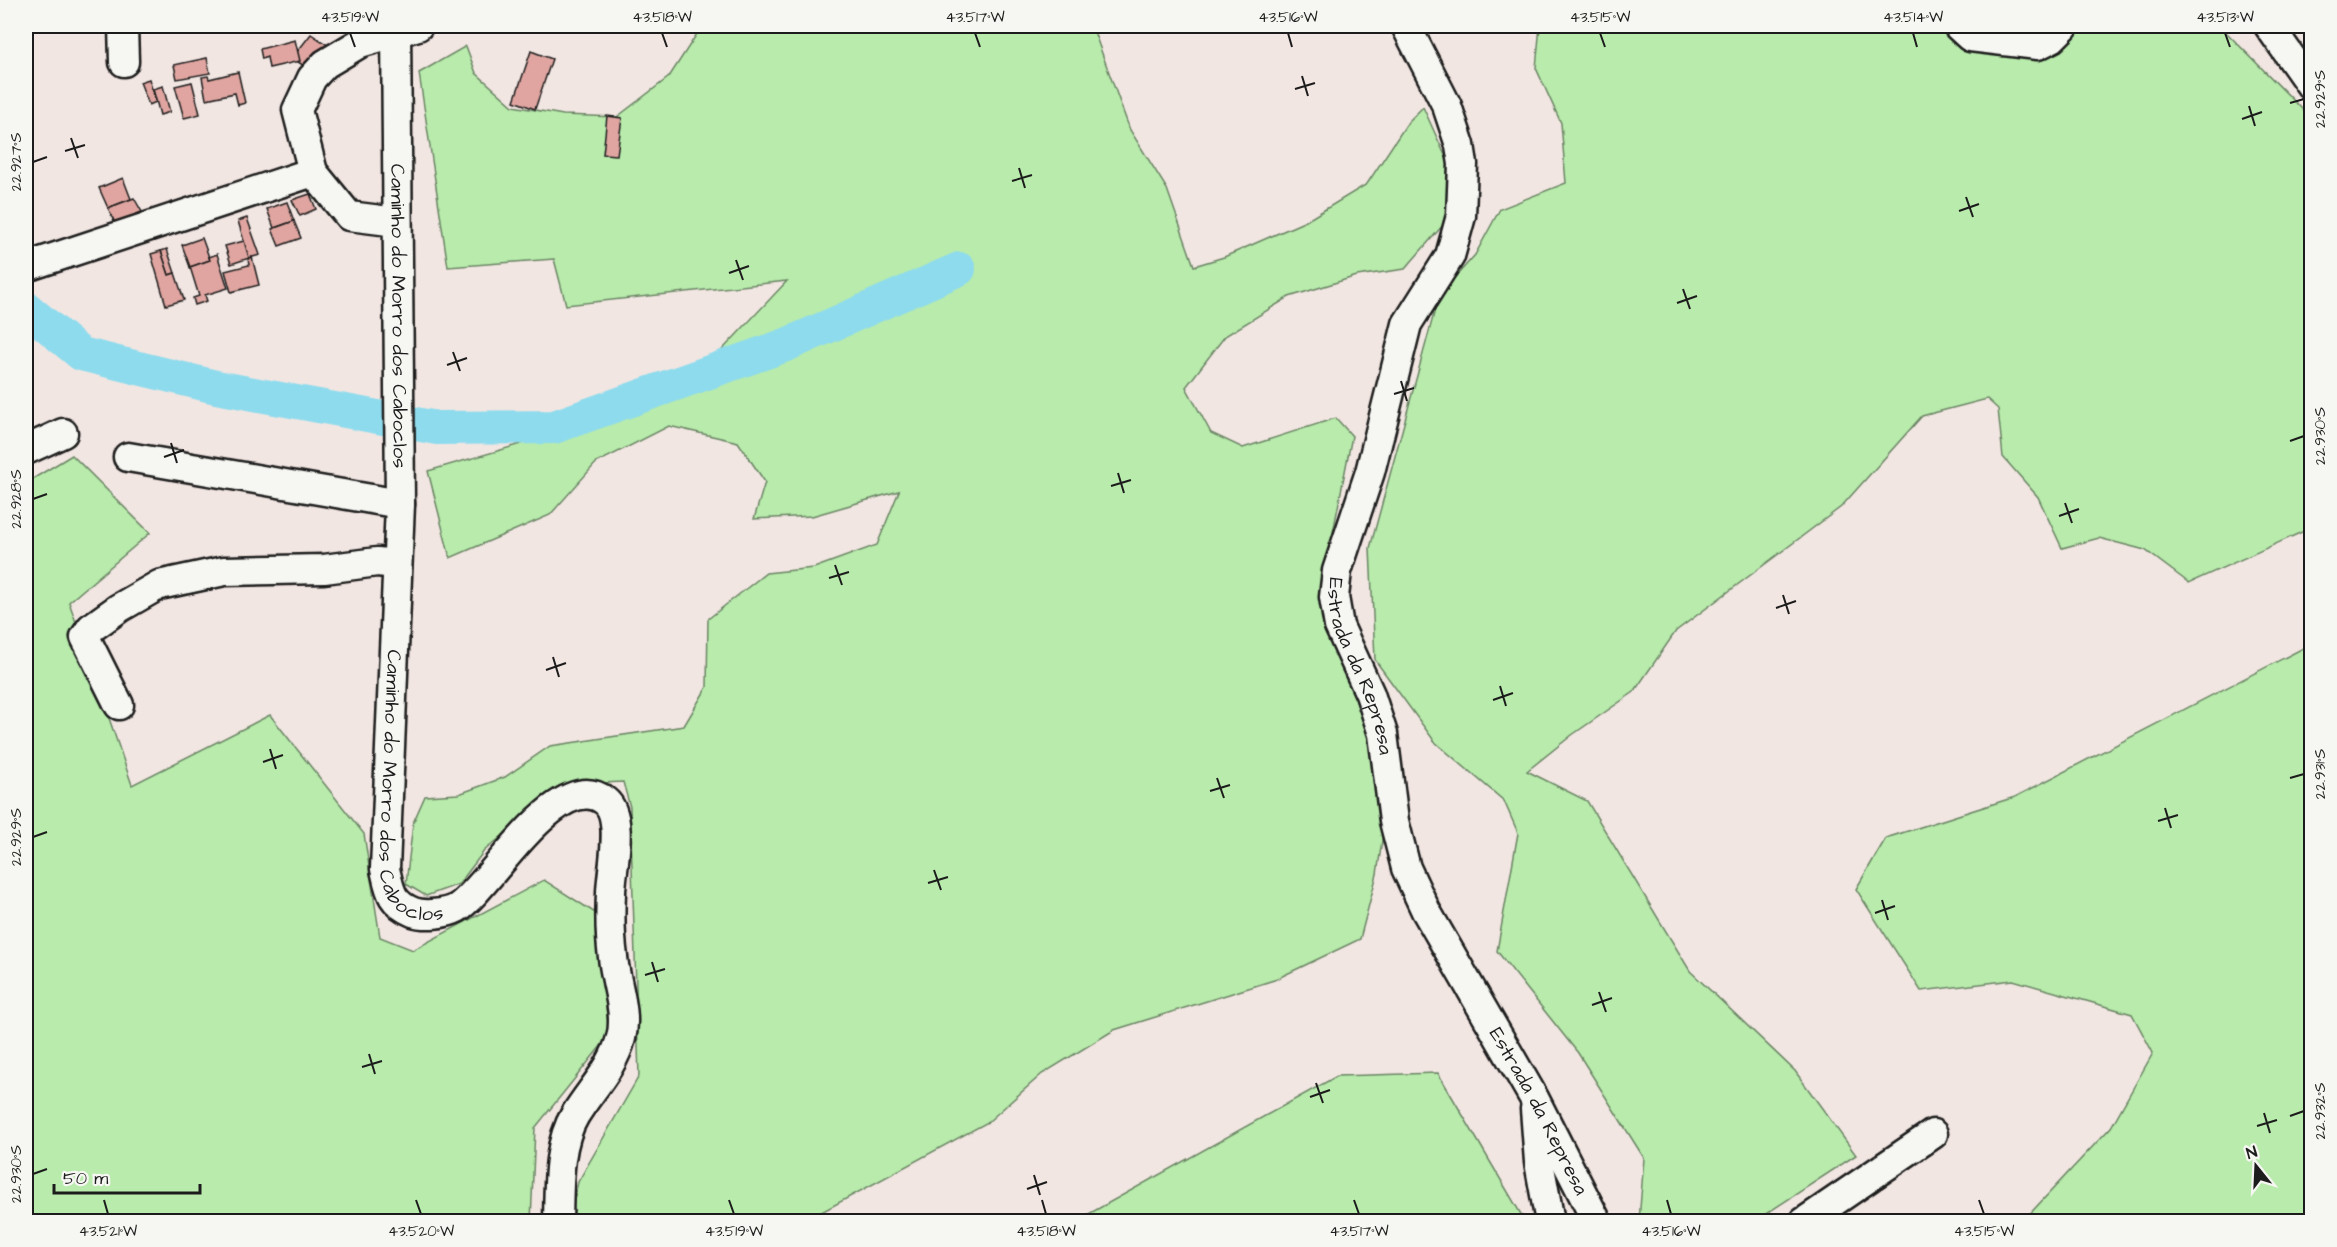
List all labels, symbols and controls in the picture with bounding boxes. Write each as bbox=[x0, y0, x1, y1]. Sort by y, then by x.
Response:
text: 43.519°W bbox=[321, 7, 379, 28]
text: 43.518°W bbox=[632, 7, 692, 28]
text: 43.517°W bbox=[945, 7, 1005, 28]
text: 43.516°W bbox=[1258, 7, 1318, 28]
text: 43.515°W bbox=[1570, 7, 1630, 28]
text: 43.514°W bbox=[1883, 7, 1943, 28]
text: 43.513°W bbox=[2196, 7, 2254, 28]
text: 22.929°S bbox=[2310, 70, 2331, 128]
text: 22.927°S bbox=[6, 132, 27, 191]
street label: Caminho do Morro dos Caboclos bbox=[383, 164, 414, 468]
text: 22.930°S bbox=[2310, 407, 2331, 465]
text: 22.928°S bbox=[6, 469, 27, 529]
street label: Estrada da Represa bbox=[1320, 576, 1399, 756]
street label: Caminho do Morro dos Caboclos bbox=[371, 649, 445, 928]
text: 22.931°S bbox=[2310, 748, 2331, 799]
text: 22.929°S bbox=[6, 808, 27, 866]
street label: Estrada da Represa bbox=[1482, 1022, 1595, 1200]
text: 22.932°S bbox=[2310, 1082, 2331, 1139]
north arrow bbox=[2226, 1136, 2286, 1196]
text: N bbox=[2244, 1141, 2260, 1165]
text: 22.930°S bbox=[6, 1145, 27, 1203]
scale bar bbox=[54, 1157, 200, 1195]
text: 50 m bbox=[63, 1166, 108, 1191]
text: 43.521°W bbox=[79, 1221, 137, 1242]
text: 43.520°W bbox=[388, 1221, 454, 1242]
text: 43.519°W bbox=[705, 1221, 763, 1242]
text: 43.518°W bbox=[1016, 1221, 1076, 1242]
text: 43.517°W bbox=[1329, 1221, 1389, 1242]
text: 43.516°W bbox=[1641, 1221, 1701, 1242]
text: 43.515°W bbox=[1954, 1221, 2014, 1242]

